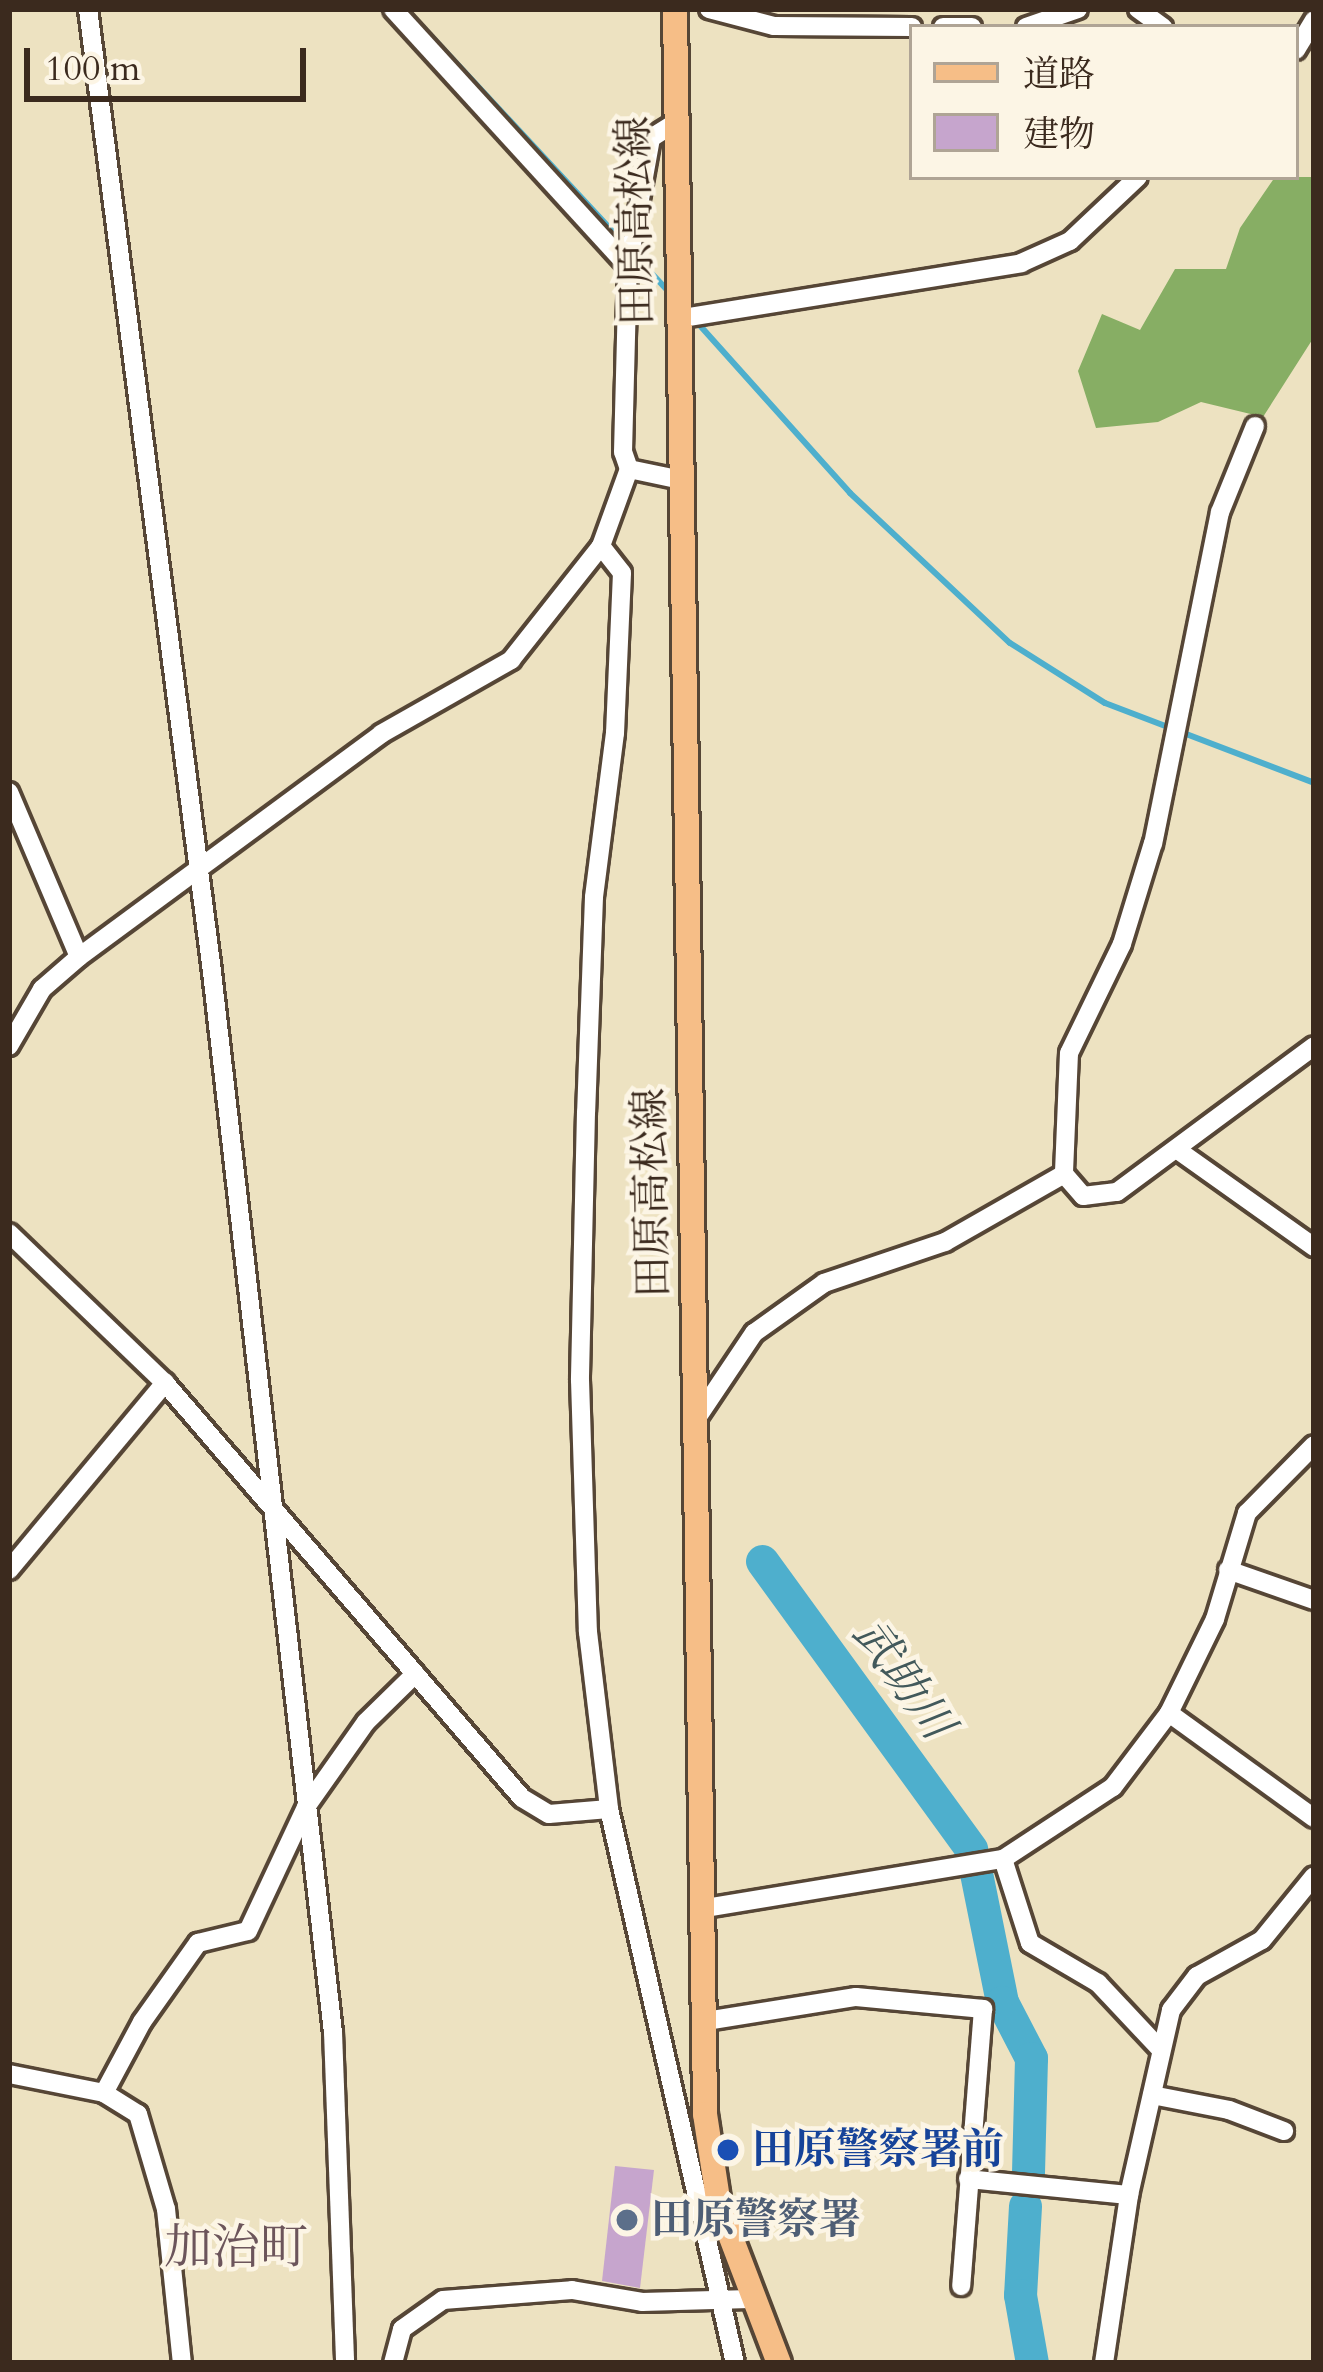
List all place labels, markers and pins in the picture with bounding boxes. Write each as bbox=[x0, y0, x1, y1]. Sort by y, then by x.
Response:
place label: 田原警察署前 bbox=[752, 2125, 1004, 2175]
marker: 田原警察署前 bbox=[715, 2137, 741, 2163]
place label: 田原警察署 bbox=[651, 2195, 861, 2245]
marker: 田原警察署 bbox=[614, 2207, 640, 2233]

